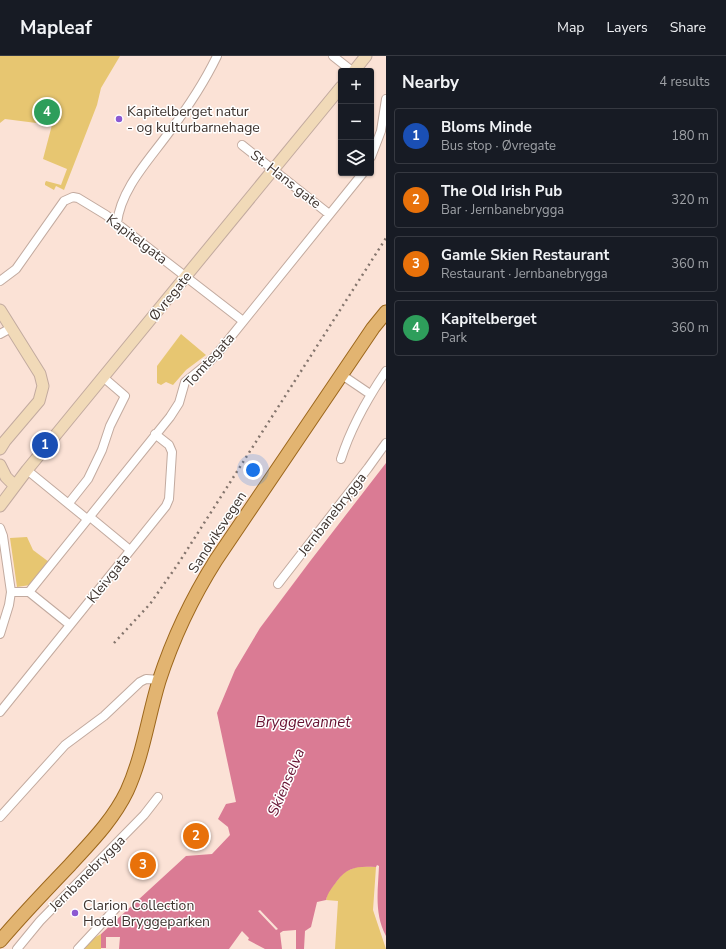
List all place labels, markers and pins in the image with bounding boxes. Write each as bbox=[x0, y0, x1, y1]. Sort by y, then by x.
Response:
pin: 4 bbox=[34, 97, 60, 127]
place label: Kapitelberget natur - og kulturbarnehage bbox=[127, 102, 260, 137]
marker: Kapitelberget natur - og kulturbarnehage bbox=[114, 114, 124, 124]
pin: 1 bbox=[32, 430, 58, 460]
pin: 2 bbox=[183, 821, 209, 851]
pin: 3 bbox=[130, 850, 156, 880]
place label: Clarion Collection Hotel Bryggeparken bbox=[83, 896, 210, 931]
marker: Clarion Collection Hotel Bryggeparken bbox=[70, 908, 80, 918]

